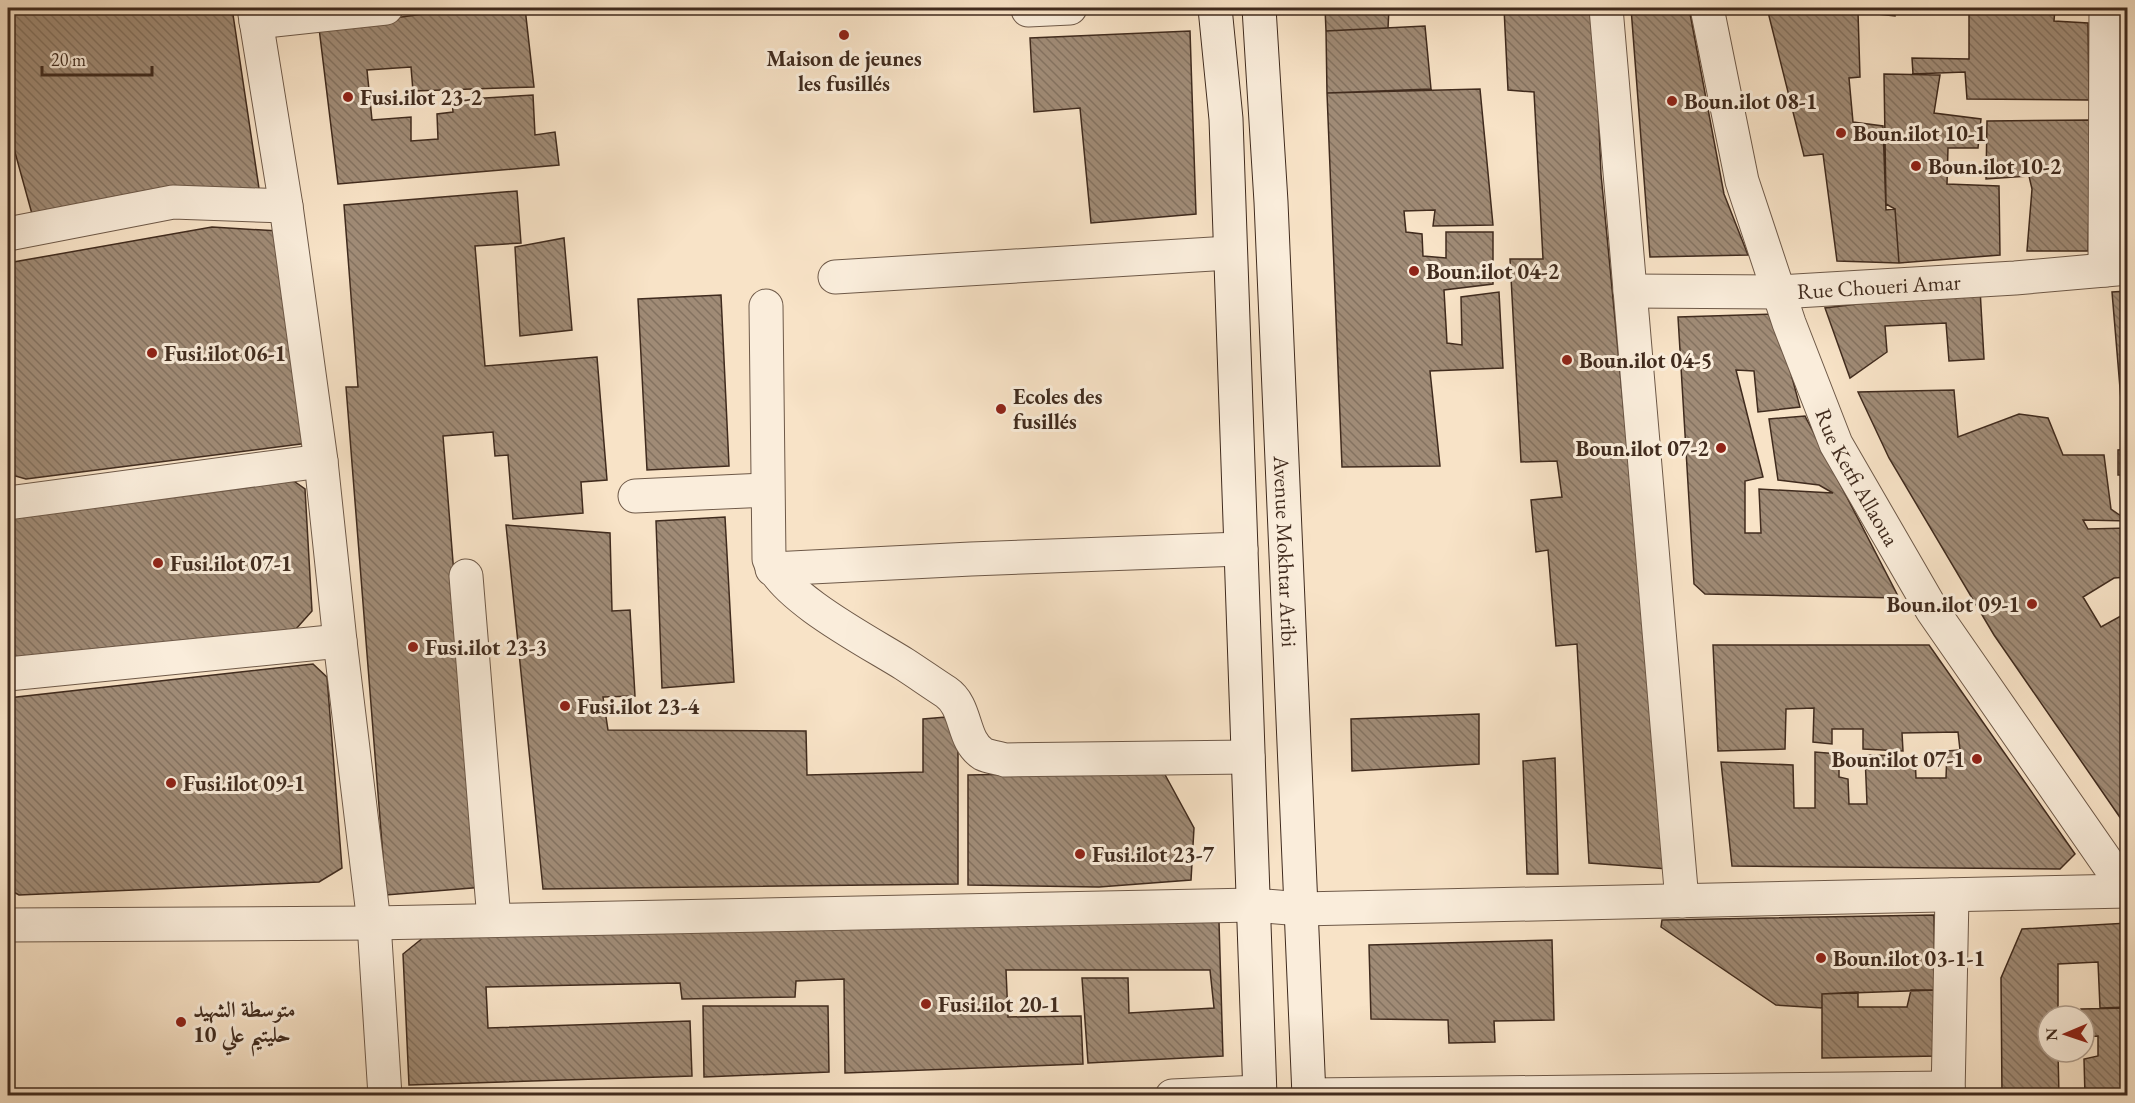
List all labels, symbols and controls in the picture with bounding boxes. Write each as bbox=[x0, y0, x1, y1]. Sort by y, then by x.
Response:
marker: Maison de jeunes les fusillés bbox=[837, 28, 851, 42]
scale bar bbox=[42, 39, 152, 77]
place label: Maison de jeunes les fusillés bbox=[766, 44, 922, 98]
text: 20 m bbox=[51, 48, 86, 71]
place label: Fusi.ilot 23-2 bbox=[360, 83, 483, 112]
place label: Boun.ilot 08-1 bbox=[1684, 87, 1817, 116]
marker: Fusi.ilot 23-2 bbox=[341, 90, 355, 104]
marker: Boun.ilot 08-1 bbox=[1665, 94, 1679, 108]
place label: Boun.ilot 10-1 bbox=[1853, 119, 1986, 148]
marker: Boun.ilot 10-1 bbox=[1834, 126, 1848, 140]
place label: Boun.ilot 10-2 bbox=[1928, 152, 2062, 181]
marker: Boun.ilot 10-2 bbox=[1909, 159, 1923, 173]
place label: Boun.ilot 04-2 bbox=[1426, 257, 1560, 286]
marker: Boun.ilot 04-2 bbox=[1407, 264, 1421, 278]
street label: Rue Choueri Amar bbox=[1796, 267, 1962, 305]
place label: Fusi.ilot 06-1 bbox=[164, 339, 286, 368]
marker: Fusi.ilot 06-1 bbox=[145, 346, 159, 360]
place label: Boun.ilot 04-5 bbox=[1579, 346, 1712, 375]
marker: Boun.ilot 04-5 bbox=[1560, 353, 1574, 367]
place label: Ecoles des fusillés bbox=[1013, 382, 1102, 436]
marker: Ecoles des fusillés bbox=[994, 402, 1008, 416]
street label: Rue Ketfi Allaoua bbox=[1809, 404, 1906, 551]
place label: Boun.ilot 07-2 bbox=[1576, 434, 1709, 463]
marker: Boun.ilot 07-2 bbox=[1714, 441, 1728, 455]
street label: Avenue Mokhtar Aribi bbox=[1267, 454, 1304, 648]
place label: Fusi.ilot 07-1 bbox=[170, 549, 292, 578]
marker: Fusi.ilot 07-1 bbox=[151, 556, 165, 570]
place label: Boun.ilot 09-1 bbox=[1887, 590, 2020, 619]
marker: Boun.ilot 09-1 bbox=[2025, 597, 2039, 611]
place label: Fusi.ilot 23-3 bbox=[425, 633, 547, 662]
marker: Fusi.ilot 23-3 bbox=[406, 640, 420, 654]
place label: Fusi.ilot 23-4 bbox=[577, 692, 700, 721]
marker: Fusi.ilot 23-4 bbox=[558, 699, 572, 713]
place label: Boun.ilot 07-1 bbox=[1832, 745, 1965, 774]
marker: Boun.ilot 07-1 bbox=[1970, 752, 1984, 766]
place label: Fusi.ilot 09-1 bbox=[183, 769, 305, 798]
marker: Fusi.ilot 09-1 bbox=[164, 776, 178, 790]
place label: Fusi.ilot 23-7 bbox=[1092, 840, 1215, 869]
marker: Fusi.ilot 23-7 bbox=[1073, 847, 1087, 861]
place label: Boun.ilot 03-1-1 bbox=[1833, 944, 1985, 973]
marker: Boun.ilot 03-1-1 bbox=[1814, 951, 1828, 965]
place label: Fusi.ilot 20-1 bbox=[938, 990, 1060, 1019]
place label: متوسطة الشهيد حليتيم علي 10 bbox=[193, 995, 296, 1057]
marker: Fusi.ilot 20-1 bbox=[919, 997, 933, 1011]
north arrow bbox=[2036, 1004, 2096, 1064]
marker: متوسطة الشهيد حليتيم علي 10 bbox=[174, 1015, 188, 1029]
text: N bbox=[2041, 1028, 2062, 1041]

